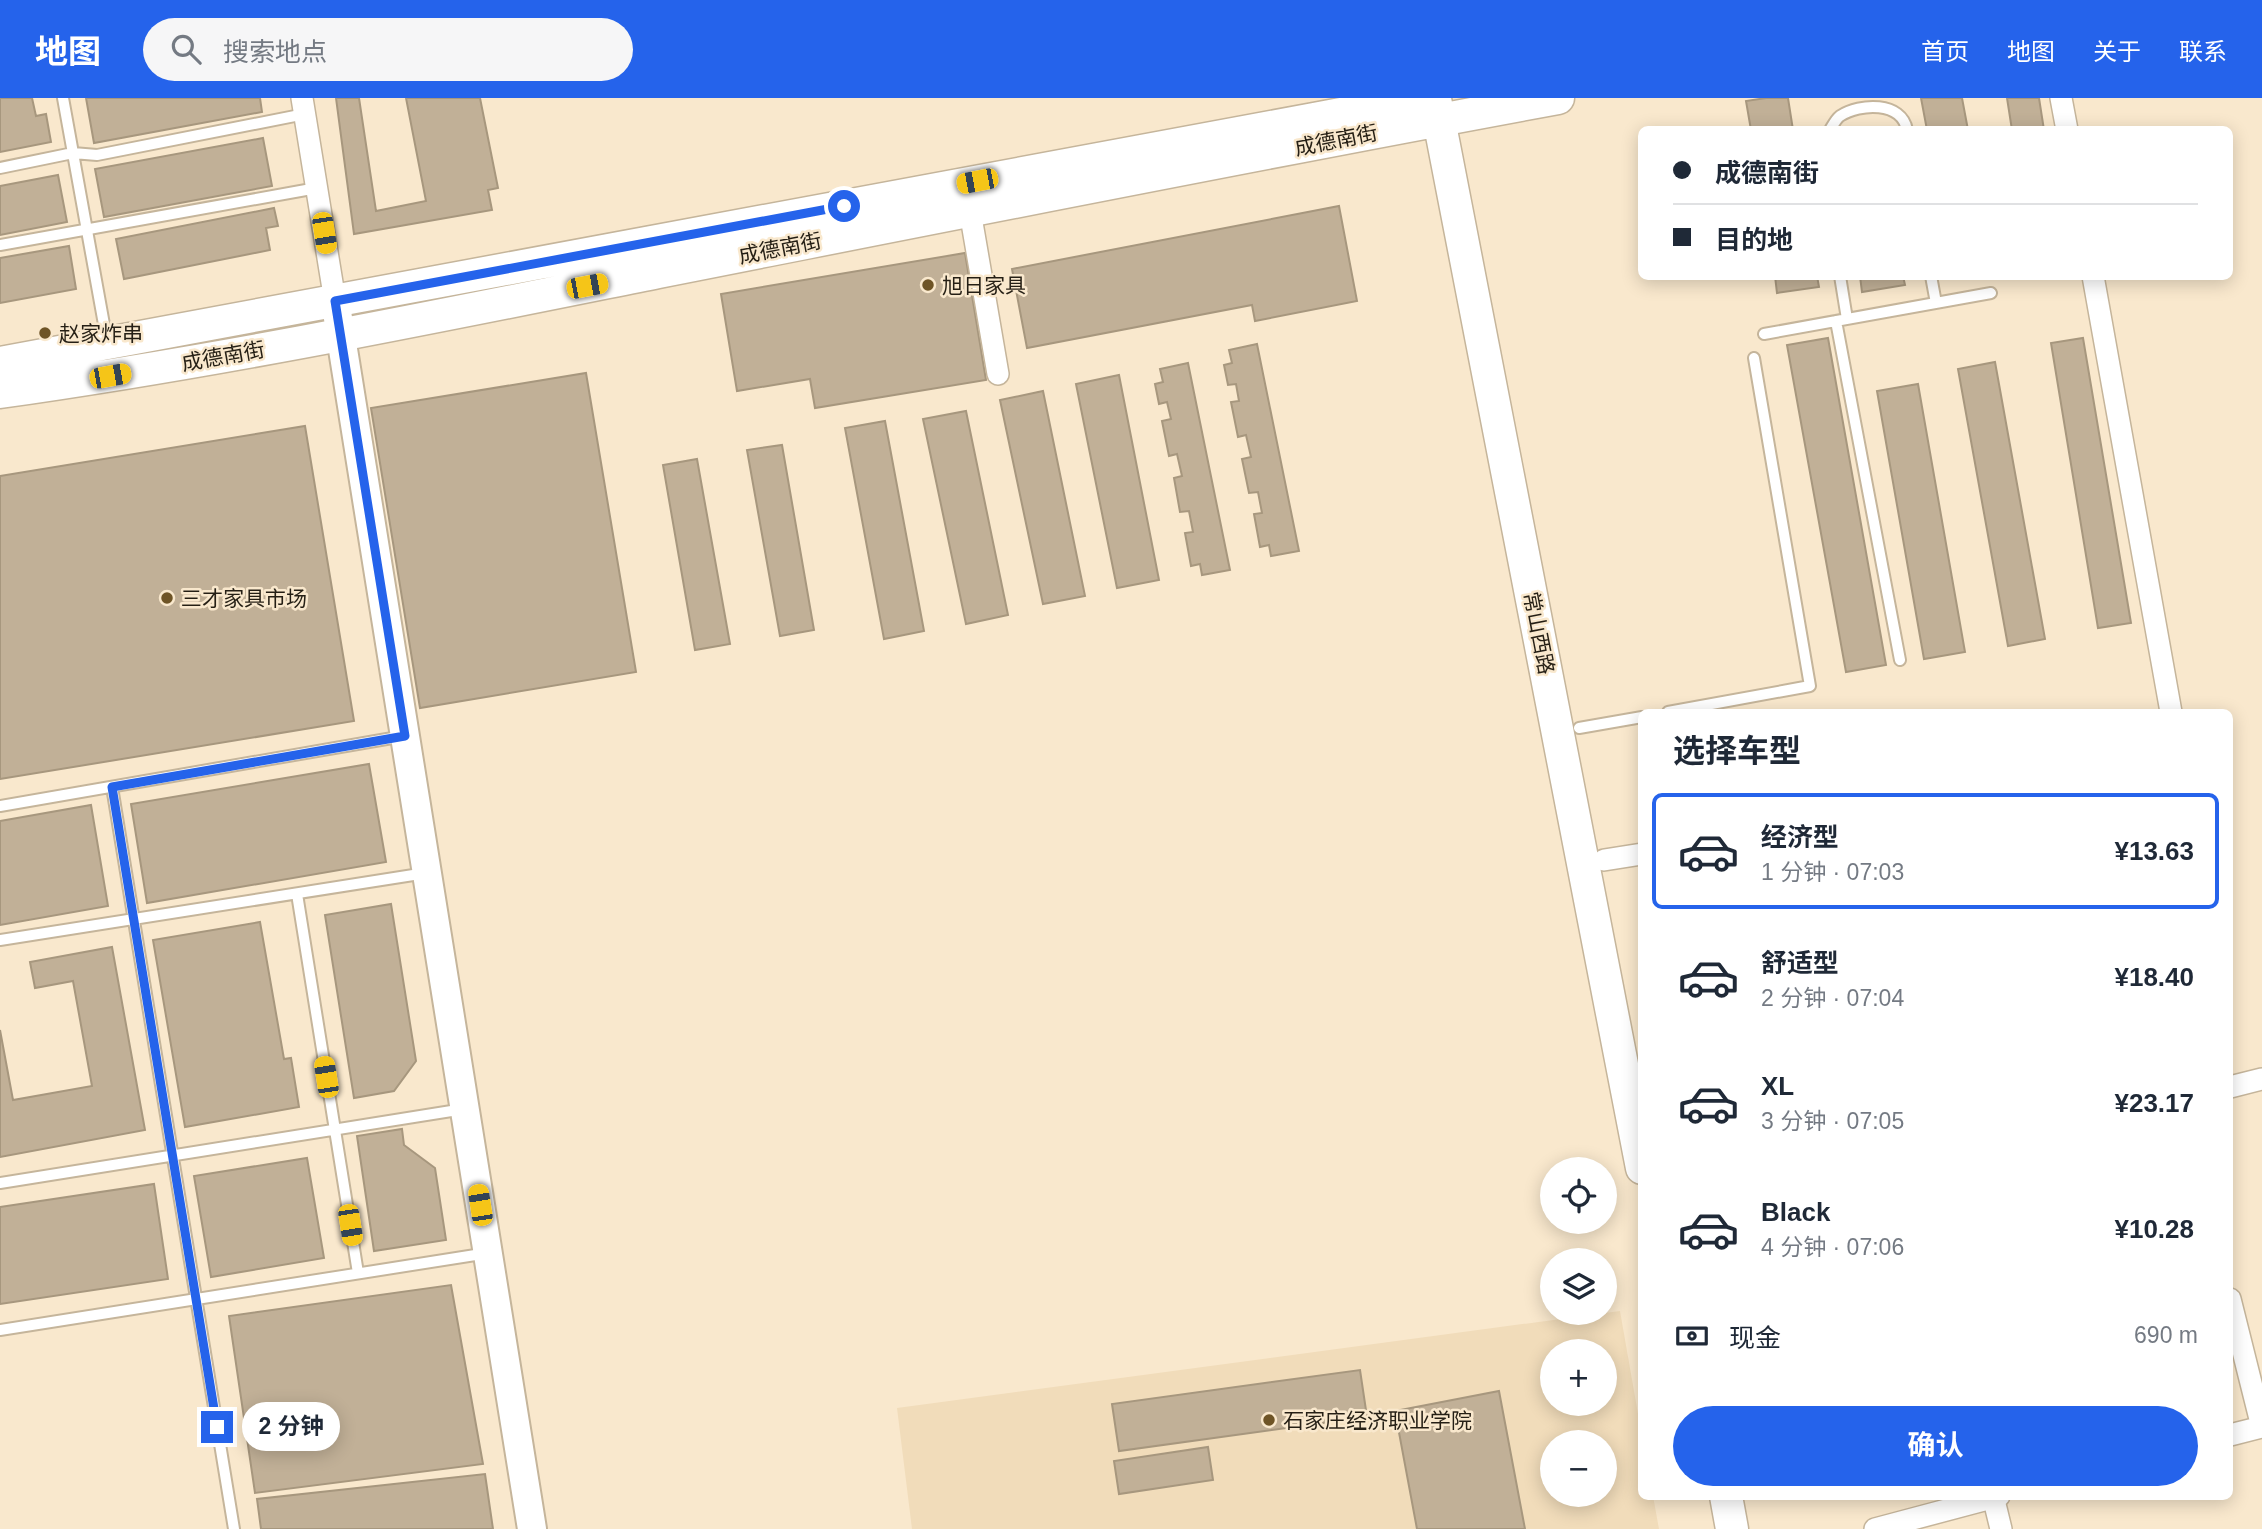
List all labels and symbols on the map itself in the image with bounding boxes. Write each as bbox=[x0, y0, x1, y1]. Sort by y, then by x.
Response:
street label: 成德南街 bbox=[1293, 121, 1379, 159]
car bbox=[955, 167, 1000, 195]
route start bbox=[828, 190, 860, 222]
car bbox=[311, 211, 338, 255]
street label: 成德南街 bbox=[737, 229, 823, 267]
car bbox=[565, 272, 610, 300]
place label: 旭日家具 bbox=[942, 274, 1026, 297]
marker: 旭日家具 bbox=[920, 277, 936, 293]
place label: 赵家炸串 bbox=[59, 322, 143, 345]
marker: 赵家炸串 bbox=[37, 325, 53, 341]
street label: 成德南街 bbox=[180, 337, 266, 375]
car bbox=[88, 362, 133, 390]
place label: 三才家具市场 bbox=[181, 587, 307, 610]
marker: 三才家具市场 bbox=[159, 590, 175, 606]
street label: 常山西路 bbox=[1520, 590, 1558, 676]
car bbox=[313, 1055, 340, 1099]
car bbox=[467, 1183, 494, 1227]
car bbox=[337, 1203, 364, 1247]
callout: 2 分钟 bbox=[242, 1402, 340, 1452]
place label: 石家庄经济职业学院 bbox=[1283, 1409, 1472, 1432]
route end bbox=[201, 1411, 233, 1443]
marker: 石家庄经济职业学院 bbox=[1261, 1412, 1277, 1428]

